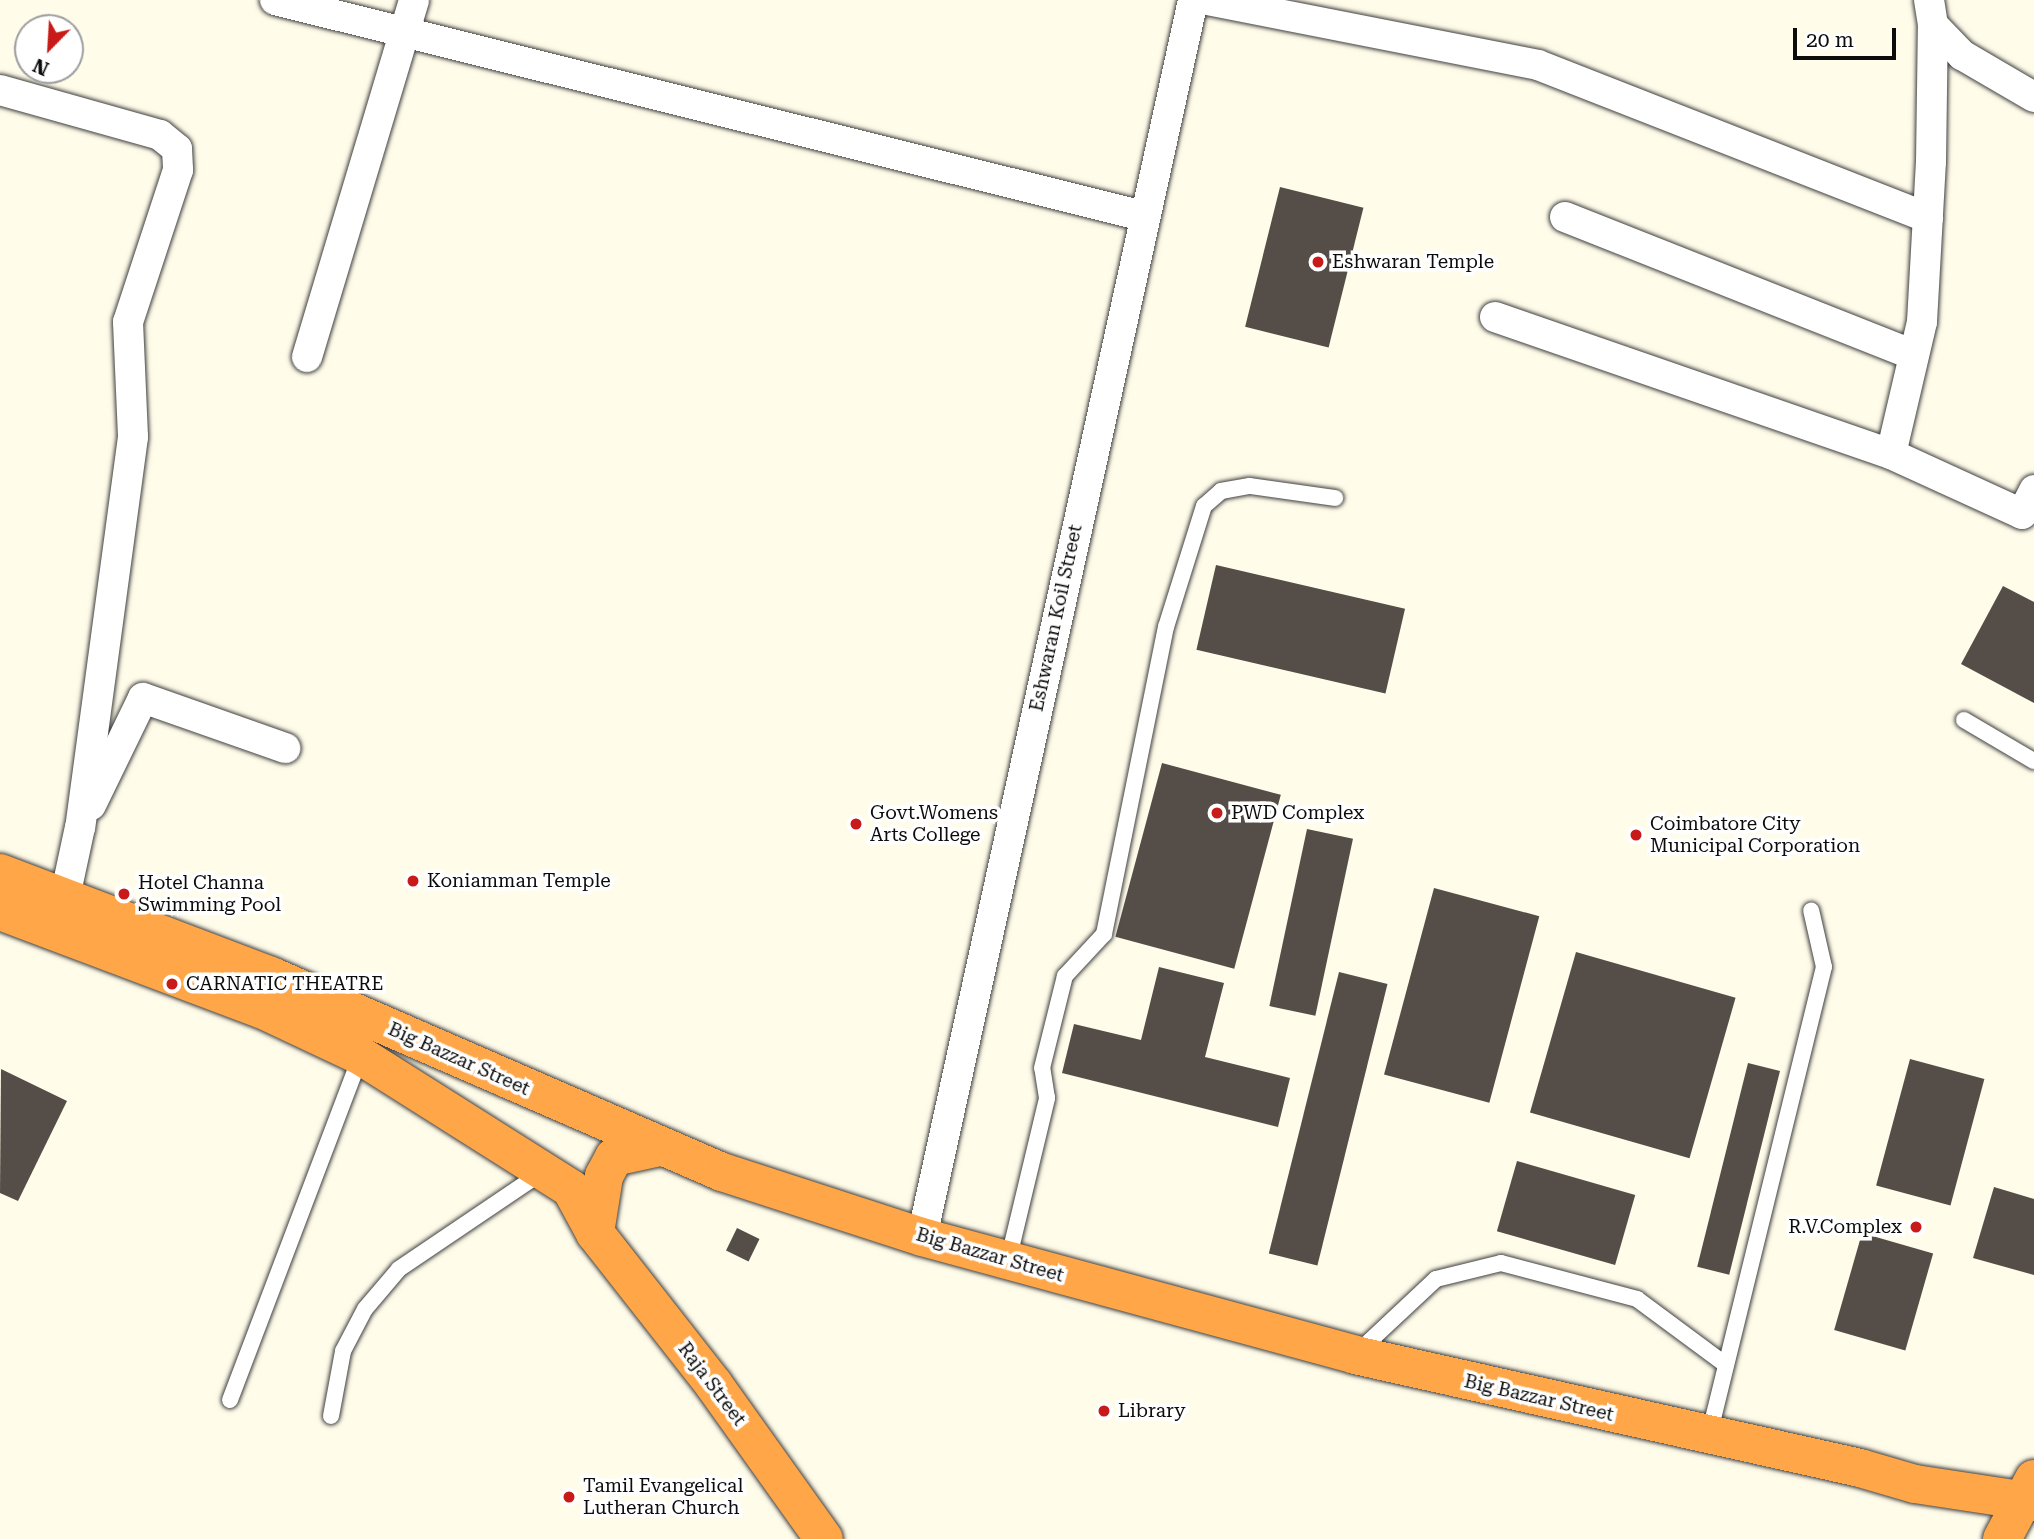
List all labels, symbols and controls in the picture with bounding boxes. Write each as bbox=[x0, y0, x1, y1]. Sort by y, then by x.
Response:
north arrow bbox=[14, 14, 84, 84]
scale bar bbox=[1796, 14, 1899, 58]
text: 20 m bbox=[1806, 28, 1854, 52]
text: N bbox=[30, 53, 52, 80]
place label: Eshwaran Temple bbox=[1332, 251, 1494, 273]
marker: Eshwaran Temple bbox=[1310, 254, 1326, 270]
street label: Eshwaran Koil Street bbox=[1025, 522, 1087, 714]
place label: Govt.Womens Arts College bbox=[870, 802, 998, 846]
place label: PWD Complex bbox=[1231, 802, 1364, 824]
marker: PWD Complex bbox=[1209, 805, 1225, 821]
place label: Coimbatore City Municipal Corporation bbox=[1650, 813, 1860, 857]
marker: Govt.Womens Arts College bbox=[848, 816, 864, 832]
marker: Coimbatore City Municipal Corporation bbox=[1628, 827, 1644, 843]
place label: Koniamman Temple bbox=[427, 870, 611, 892]
place label: Hotel Channa Swimming Pool bbox=[138, 872, 281, 916]
marker: Koniamman Temple bbox=[405, 873, 421, 889]
marker: Hotel Channa Swimming Pool bbox=[116, 886, 132, 902]
place label: CARNATIC THEATRE bbox=[186, 973, 383, 995]
marker: CARNATIC THEATRE bbox=[164, 976, 180, 992]
street label: Big Bazzar Street bbox=[385, 1018, 533, 1100]
place label: R.V.Complex bbox=[1788, 1216, 1902, 1238]
marker: R.V.Complex bbox=[1908, 1219, 1924, 1235]
street label: Big Bazzar Street bbox=[913, 1223, 1067, 1287]
street label: Raja Street bbox=[673, 1338, 751, 1430]
street label: Big Bazzar Street bbox=[1462, 1370, 1616, 1426]
place label: Library bbox=[1118, 1400, 1185, 1422]
marker: Library bbox=[1096, 1403, 1112, 1419]
place label: Tamil Evangelical Lutheran Church bbox=[583, 1475, 743, 1519]
marker: Tamil Evangelical Lutheran Church bbox=[561, 1489, 577, 1505]

